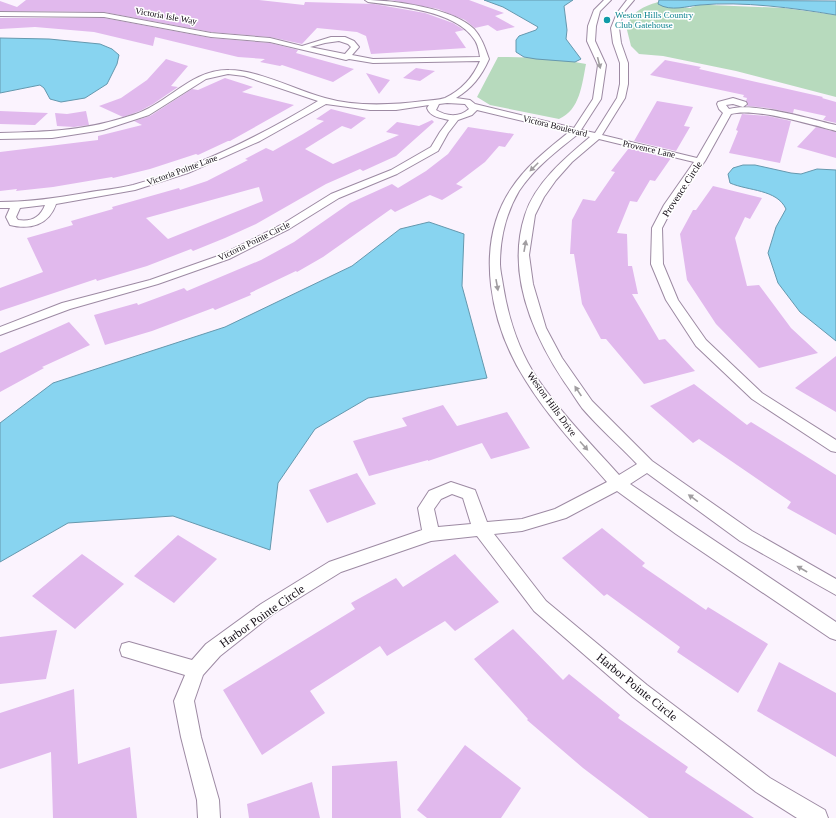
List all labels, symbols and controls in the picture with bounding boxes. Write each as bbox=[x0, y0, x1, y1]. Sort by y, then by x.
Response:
street label: Victoria Isle Way bbox=[134, 6, 198, 26]
place label: Weston Hills Country Club Gatehouse bbox=[615, 10, 694, 30]
marker: Weston Hills Country Club Gatehouse bbox=[602, 15, 612, 25]
one-way arrow bbox=[597, 57, 603, 70]
street label: Victora Boulevard bbox=[522, 113, 589, 139]
street label: Provence Lane bbox=[622, 138, 676, 160]
street label: Victoria Pointe Lane bbox=[145, 153, 219, 187]
street label: Provence Circle bbox=[660, 159, 704, 219]
one-way arrow bbox=[529, 162, 539, 172]
street label: Victoria Pointe Circle bbox=[217, 219, 291, 263]
one-way arrow bbox=[522, 240, 528, 252]
one-way arrow bbox=[494, 279, 500, 291]
street label: Weston Hills Drive bbox=[525, 370, 579, 439]
one-way arrow bbox=[574, 386, 582, 396]
one-way arrow bbox=[579, 442, 588, 451]
one-way arrow bbox=[688, 494, 699, 502]
one-way arrow bbox=[796, 565, 808, 572]
street label: Harbor Pointe Circle bbox=[217, 582, 307, 650]
street label: Harbor Pointe Circle bbox=[594, 650, 680, 724]

